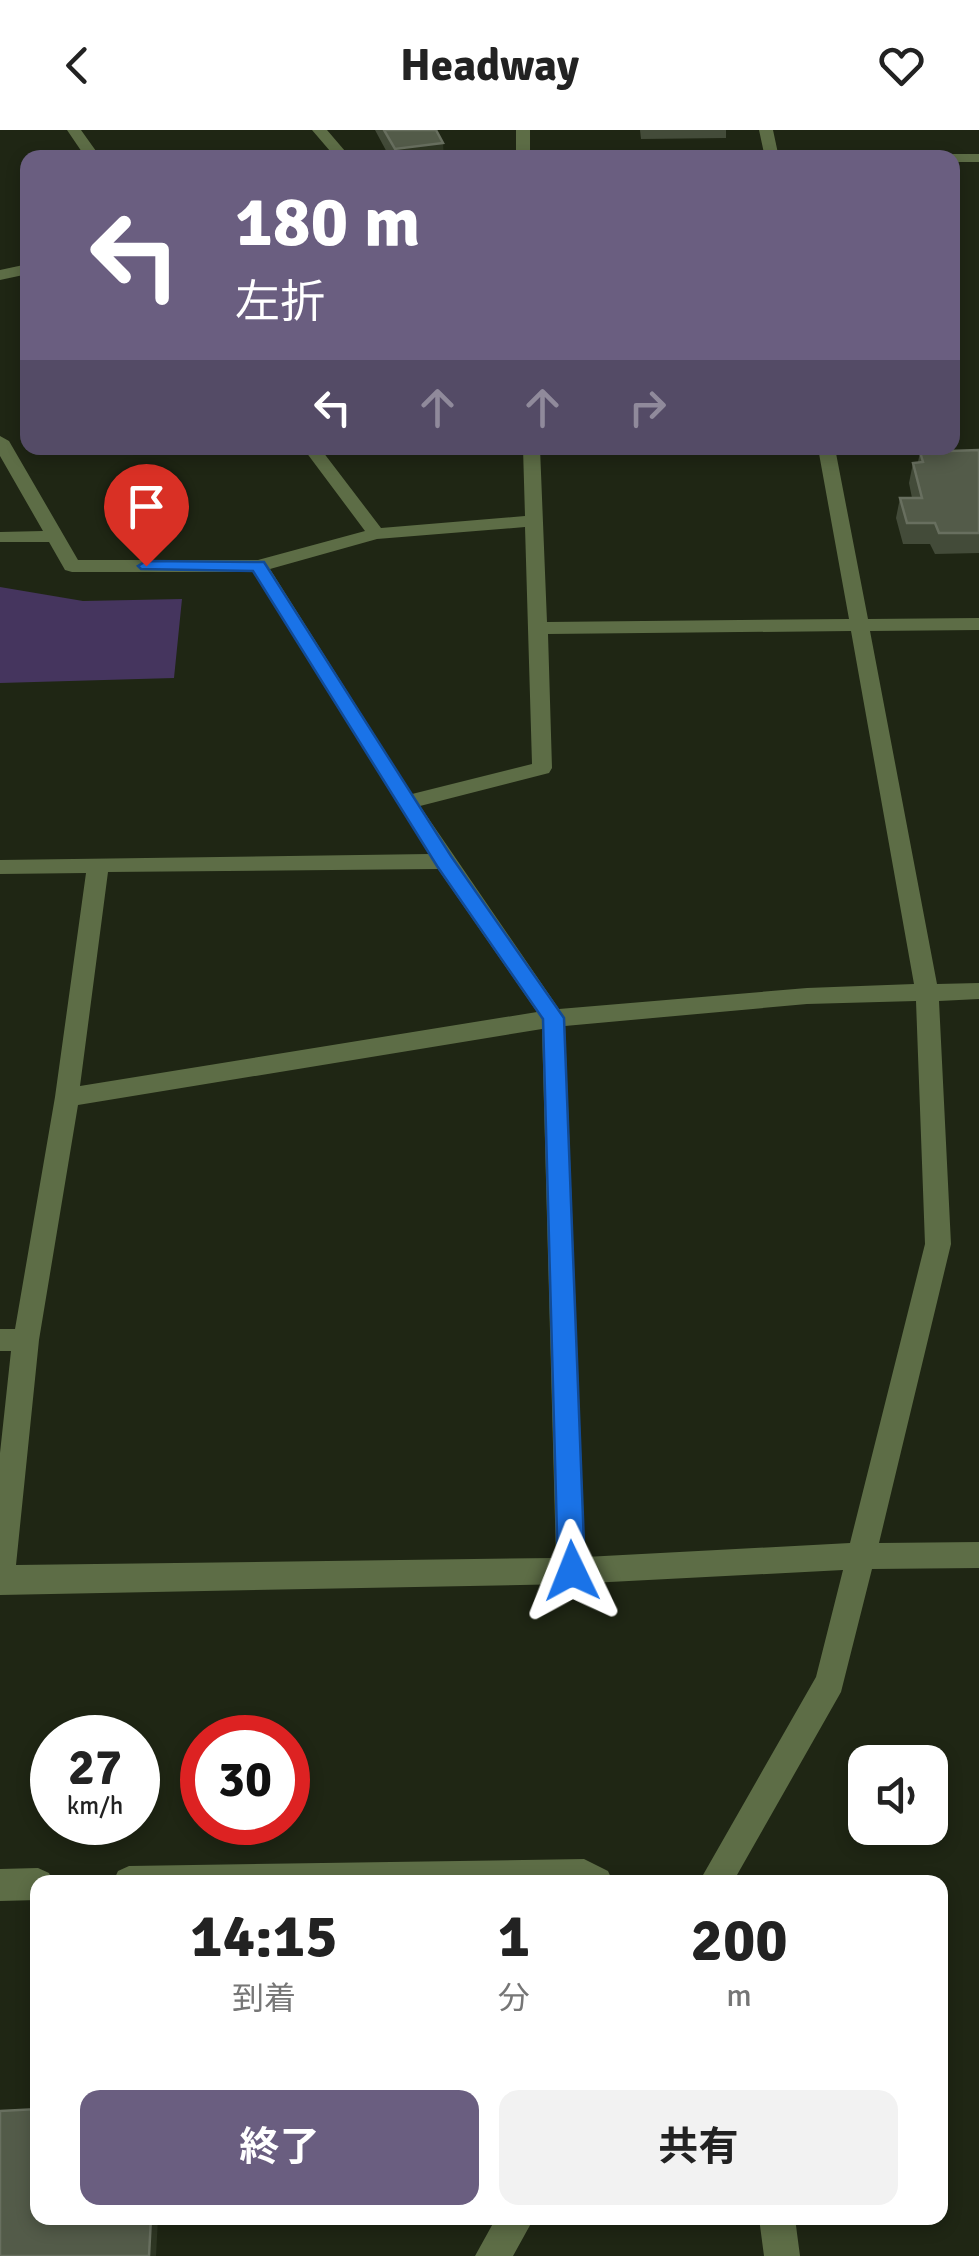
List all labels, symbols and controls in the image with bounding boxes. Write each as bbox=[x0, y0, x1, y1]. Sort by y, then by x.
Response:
icon: back bbox=[50, 38, 105, 93]
text: Headway bbox=[400, 38, 579, 93]
icon: heart bbox=[874, 38, 929, 93]
text: 180 m bbox=[235, 179, 420, 265]
icon: left bbox=[70, 190, 200, 320]
text: 左折 bbox=[235, 275, 325, 330]
icon: left bbox=[305, 380, 360, 435]
icon: ahead bbox=[410, 380, 465, 435]
icon: ahead bbox=[515, 380, 570, 435]
icon: right bbox=[620, 380, 675, 435]
pin bbox=[104, 464, 189, 567]
icon: arrive bbox=[119, 479, 174, 534]
position arrow bbox=[520, 1519, 624, 1623]
speed limit sign: 30 bbox=[180, 1715, 310, 1845]
text: 27 bbox=[68, 1737, 122, 1799]
map controls bbox=[848, 1745, 948, 1845]
button: sound bbox=[848, 1745, 948, 1845]
text: km/h bbox=[67, 1790, 123, 1821]
text: 14:15 bbox=[190, 1900, 338, 1974]
text: 1 bbox=[498, 1900, 530, 1974]
text: 200 bbox=[690, 1904, 788, 1978]
text: m bbox=[726, 1976, 752, 2015]
text: 到着 bbox=[232, 1979, 296, 2018]
text: 分 bbox=[498, 1979, 530, 2018]
button: 終了 bbox=[80, 2090, 479, 2205]
button: 共有 bbox=[499, 2090, 898, 2205]

